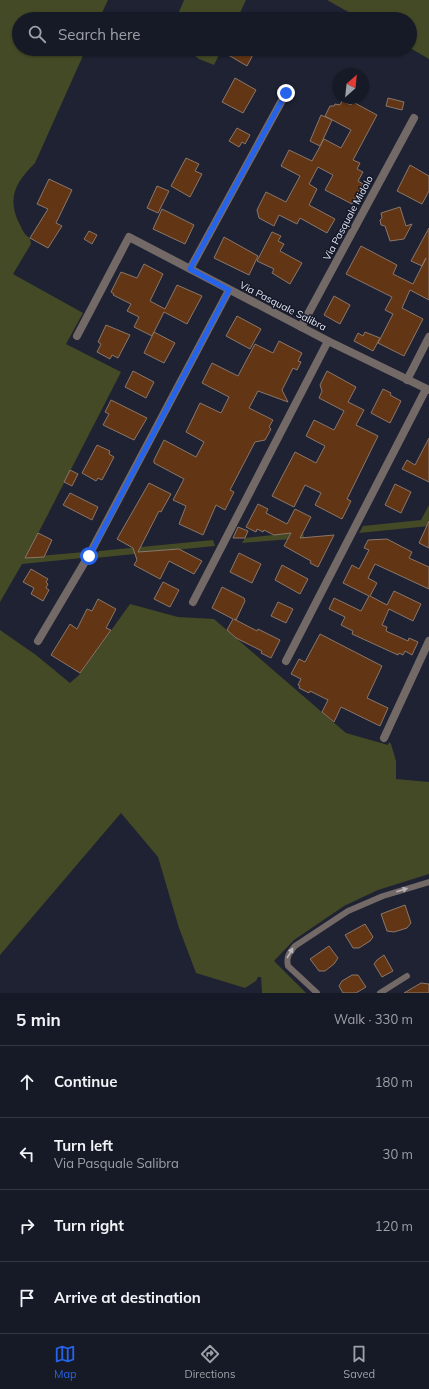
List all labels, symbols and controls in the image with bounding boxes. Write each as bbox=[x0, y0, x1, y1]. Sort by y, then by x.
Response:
search box bbox=[12, 12, 417, 56]
icon: search bbox=[26, 23, 48, 45]
text: Search here bbox=[58, 25, 140, 44]
north arrow bbox=[333, 68, 369, 104]
route end bbox=[277, 84, 295, 102]
street label: Via Pasquale Midolo bbox=[320, 173, 376, 263]
street label: Via Pasquale Salibra bbox=[237, 278, 329, 334]
route start bbox=[80, 547, 98, 565]
one-way arrow bbox=[396, 887, 408, 893]
one-way arrow bbox=[287, 947, 294, 959]
text: 5 min bbox=[16, 1009, 61, 1030]
text: Walk · 330 m bbox=[334, 1011, 413, 1027]
icon: ahead bbox=[16, 1071, 38, 1093]
text: Continue bbox=[54, 1072, 117, 1091]
text: 180 m bbox=[375, 1074, 413, 1090]
text: Turn left bbox=[54, 1136, 113, 1155]
icon: left bbox=[16, 1143, 38, 1165]
text: 30 m bbox=[383, 1146, 413, 1162]
text: Via Pasquale Salibra bbox=[54, 1155, 179, 1171]
icon: right bbox=[16, 1215, 38, 1237]
text: Turn right bbox=[54, 1216, 124, 1235]
text: 120 m bbox=[375, 1218, 413, 1234]
icon: arrive bbox=[16, 1287, 38, 1309]
text: Arrive at destination bbox=[54, 1288, 201, 1307]
tab: Map bbox=[54, 1343, 77, 1381]
tab: Directions bbox=[185, 1343, 235, 1381]
tab: Saved bbox=[343, 1343, 375, 1381]

